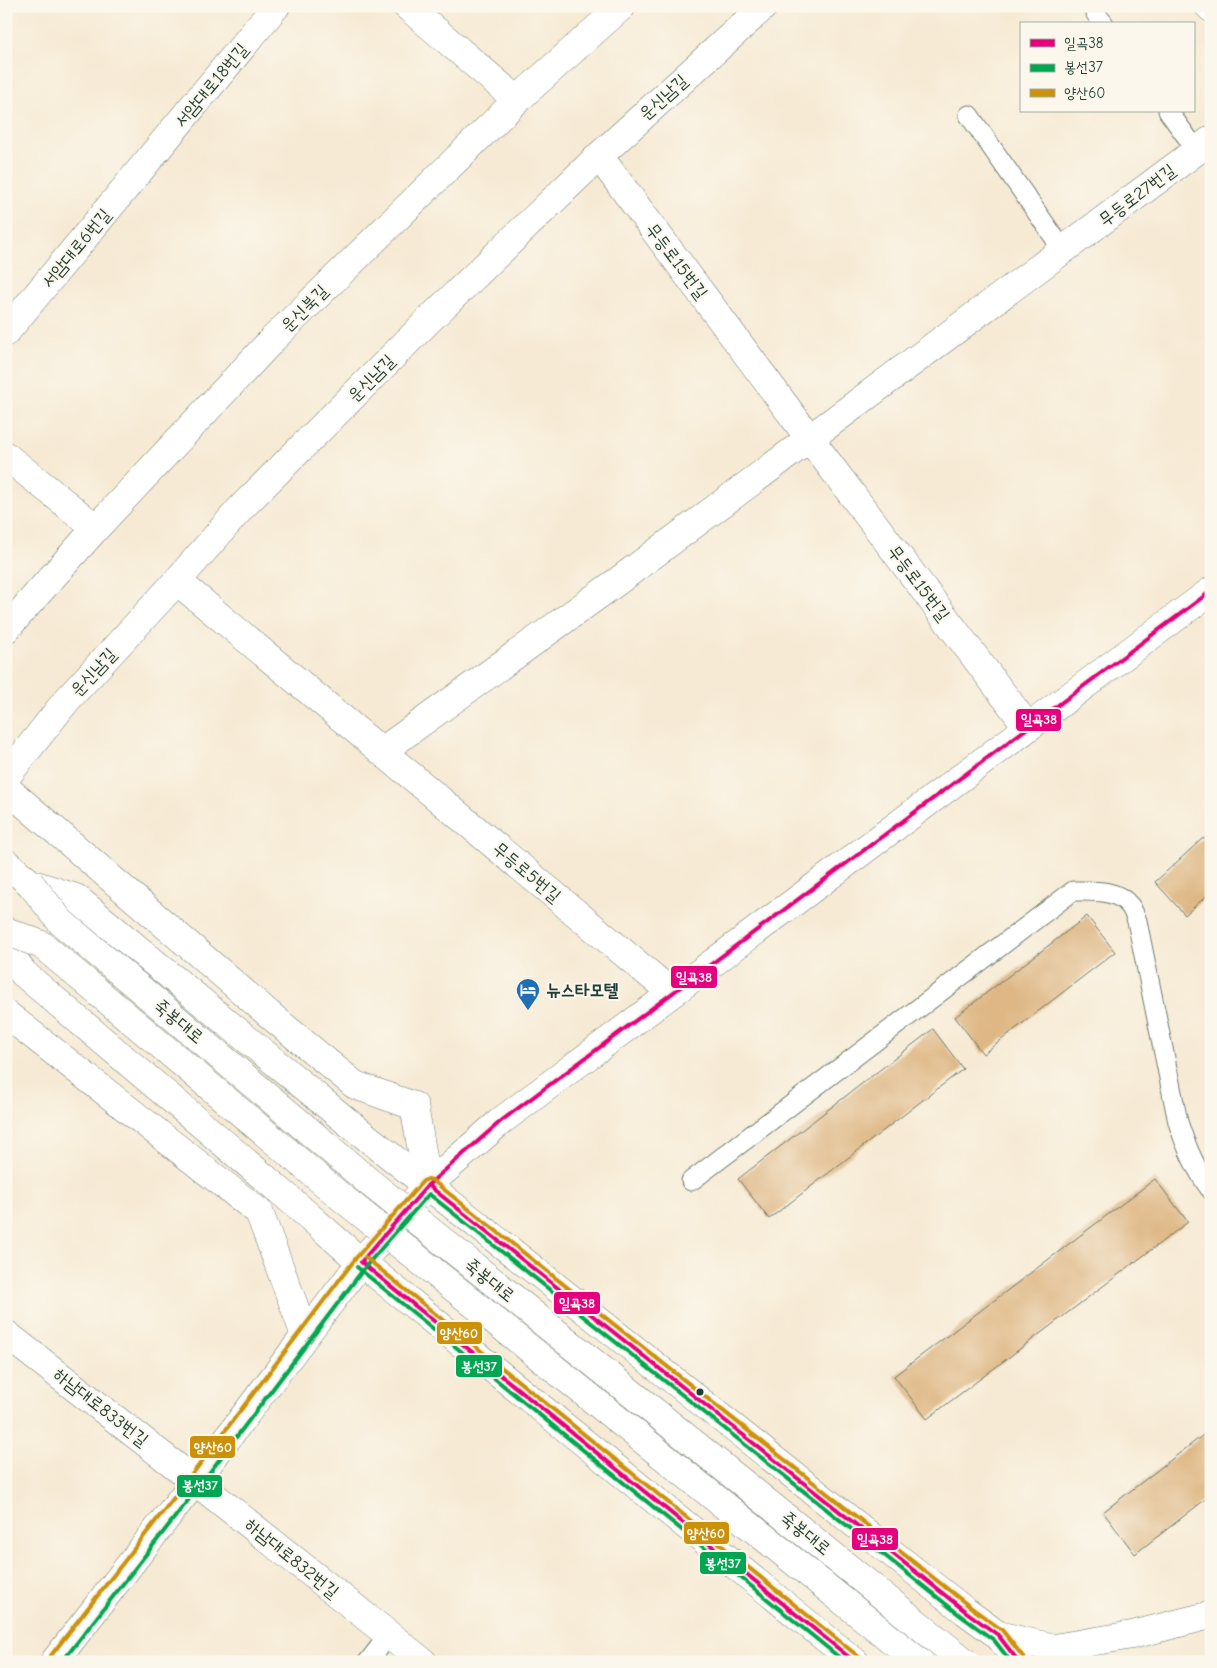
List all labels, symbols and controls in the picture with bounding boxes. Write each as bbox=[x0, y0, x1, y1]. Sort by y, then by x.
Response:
legend bbox=[1020, 22, 1194, 112]
text: 일곡38 bbox=[1064, 34, 1103, 52]
street label: 서암대로18번길 bbox=[170, 39, 253, 132]
text: 봉선37 bbox=[1064, 58, 1103, 76]
street label: 운신남길 bbox=[635, 70, 692, 125]
text: 양산60 bbox=[1064, 84, 1105, 102]
street label: 무등로27번길 bbox=[1095, 160, 1180, 231]
street label: 서암대로6번길 bbox=[37, 204, 116, 292]
street label: 무등로15번길 bbox=[641, 219, 712, 304]
street label: 운신북길 bbox=[276, 280, 333, 336]
street label: 운신남길 bbox=[343, 350, 400, 406]
street label: 무등로15번길 bbox=[883, 541, 954, 626]
street label: 운신남길 bbox=[66, 644, 121, 701]
line badge: 일곡38 bbox=[1015, 708, 1062, 732]
text: 일곡38 bbox=[1021, 711, 1057, 728]
street label: 무등로5번길 bbox=[488, 838, 565, 907]
line badge: 일곡38 bbox=[670, 965, 718, 989]
text: 일곡38 bbox=[676, 969, 712, 986]
hotel icon: 뉴스타모텔 bbox=[515, 977, 541, 1011]
place label: 뉴스타모텔 bbox=[546, 980, 619, 1001]
street label: 죽봉대로 bbox=[150, 995, 208, 1048]
street label: 죽봉대로 bbox=[461, 1254, 519, 1307]
line badge: 일곡38 bbox=[553, 1291, 601, 1315]
text: 일곡38 bbox=[559, 1295, 595, 1312]
line badge: 양산60 bbox=[436, 1321, 483, 1345]
text: 양산60 bbox=[440, 1325, 478, 1342]
line badge: 봉선37 bbox=[455, 1354, 503, 1378]
text: 봉선37 bbox=[461, 1358, 498, 1375]
street label: 하남대로833번길 bbox=[49, 1364, 153, 1451]
unlabelled marker bbox=[695, 1387, 705, 1397]
line badge: 양산60 bbox=[189, 1435, 236, 1459]
text: 양산60 bbox=[194, 1439, 232, 1456]
line badge: 봉선37 bbox=[176, 1474, 223, 1498]
text: 봉선37 bbox=[182, 1477, 219, 1494]
street label: 죽봉대로 bbox=[777, 1507, 835, 1560]
street label: 하남대로832번길 bbox=[241, 1514, 343, 1603]
line badge: 양산60 bbox=[683, 1521, 730, 1545]
text: 양산60 bbox=[687, 1525, 725, 1542]
line badge: 일곡38 bbox=[851, 1527, 899, 1551]
text: 일곡38 bbox=[857, 1531, 893, 1548]
line badge: 봉선37 bbox=[699, 1551, 747, 1575]
text: 봉선37 bbox=[705, 1555, 742, 1572]

